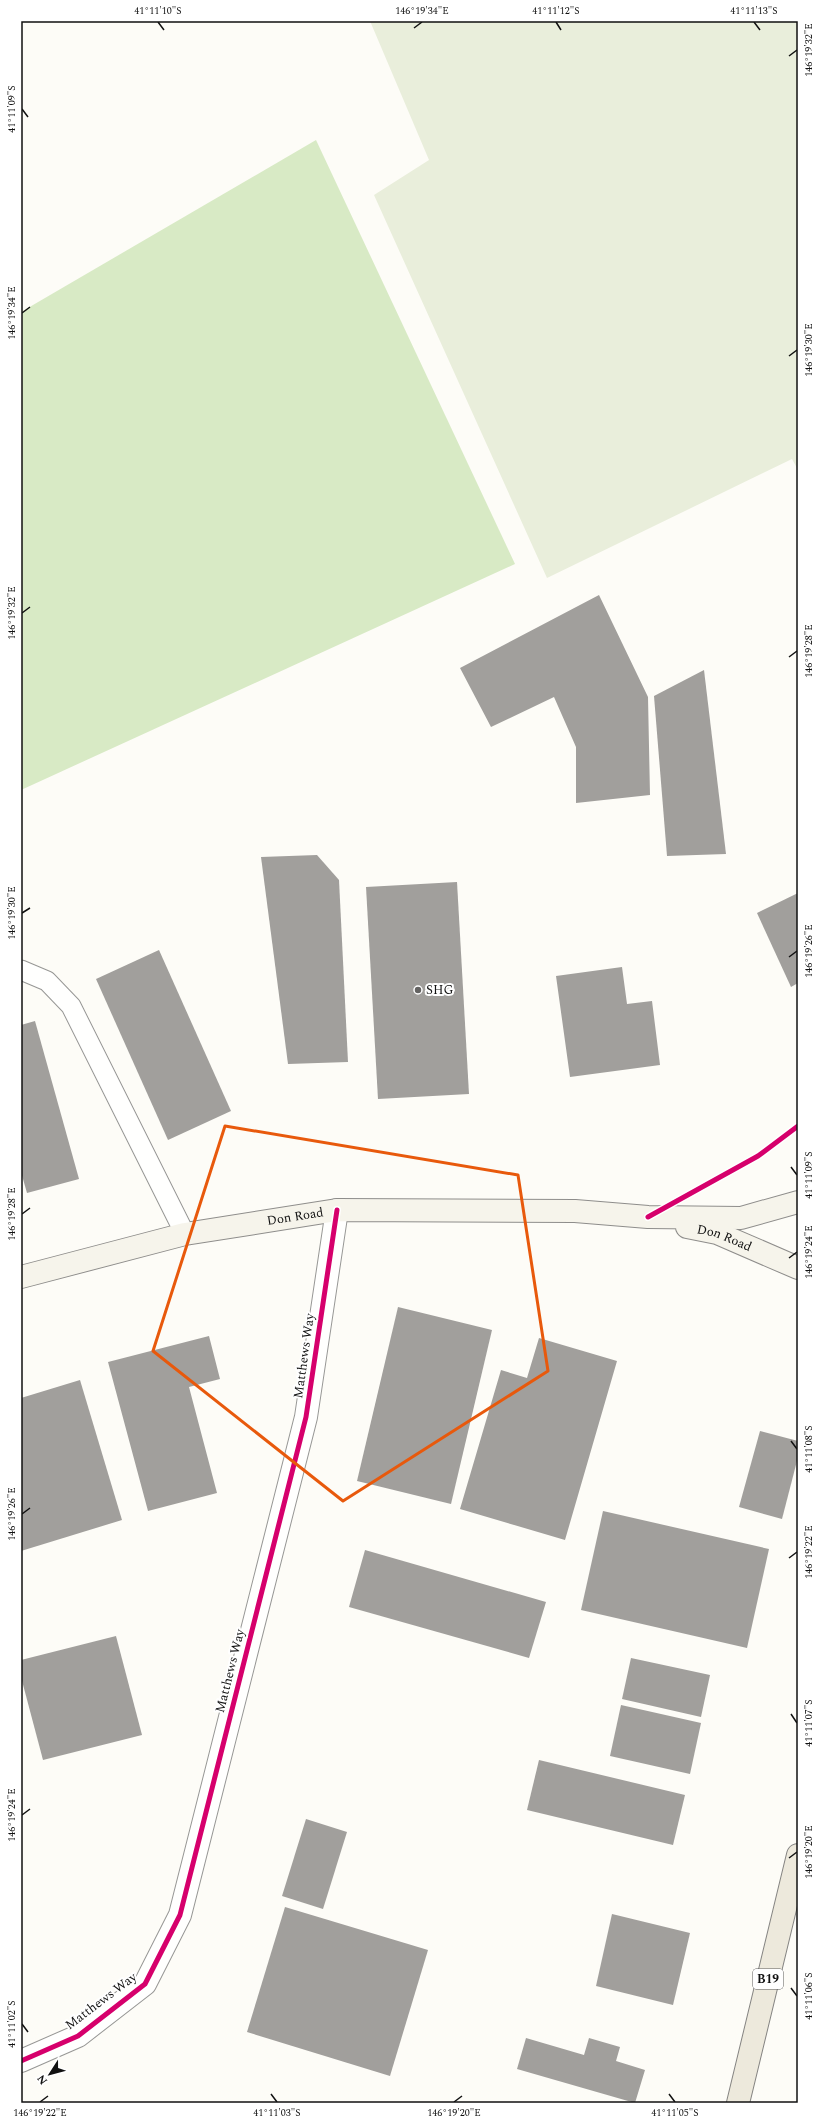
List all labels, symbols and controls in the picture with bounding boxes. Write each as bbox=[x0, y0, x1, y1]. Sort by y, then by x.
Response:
text: 41°11'10"S bbox=[134, 3, 182, 19]
text: 146°19'34"E bbox=[395, 3, 449, 19]
text: 41°11'12"S bbox=[532, 3, 580, 19]
text: 41°11'13"S bbox=[730, 3, 778, 19]
text: 146°19'32"E bbox=[801, 23, 817, 77]
text: 41°11'09"S bbox=[4, 85, 20, 133]
text: 146°19'34"E bbox=[4, 286, 20, 340]
text: 146°19'30"E bbox=[801, 323, 817, 377]
text: 146°19'32"E bbox=[4, 586, 20, 640]
text: 146°19'28"E bbox=[801, 624, 817, 678]
text: 146°19'30"E bbox=[4, 886, 20, 940]
text: 146°19'26"E bbox=[801, 924, 817, 978]
place label: SHG bbox=[426, 980, 453, 1000]
marker: SHG bbox=[413, 985, 423, 995]
text: 41°11'09"S bbox=[801, 1151, 817, 1199]
text: 146°19'28"E bbox=[4, 1187, 20, 1241]
street label: Don Road bbox=[265, 1202, 325, 1231]
street label: Don Road bbox=[695, 1219, 755, 1257]
text: 146°19'24"E bbox=[801, 1225, 817, 1279]
street label: Matthews Way bbox=[288, 1311, 320, 1400]
text: 41°11'08"S bbox=[801, 1425, 817, 1473]
text: 146°19'26"E bbox=[4, 1487, 20, 1541]
text: 146°19'22"E bbox=[801, 1525, 817, 1579]
street label: Matthews Way bbox=[210, 1626, 250, 1715]
text: 41°11'07"S bbox=[801, 1699, 817, 1747]
text: 146°19'24"E bbox=[4, 1788, 20, 1842]
text: 146°19'20"E bbox=[801, 1825, 817, 1879]
street label: Matthews Way bbox=[61, 1967, 142, 2035]
road number: B19 bbox=[753, 1969, 783, 1989]
text: 41°11'06"S bbox=[801, 1972, 817, 2020]
text: 41°11'02"S bbox=[4, 2000, 20, 2048]
north arrow bbox=[30, 2054, 70, 2094]
text: N bbox=[33, 2071, 52, 2088]
text: 146°19'22"E bbox=[13, 2105, 67, 2121]
text: 41°11'03"S bbox=[253, 2105, 301, 2121]
text: 146°19'20"E bbox=[427, 2105, 481, 2121]
text: 41°11'05"S bbox=[651, 2105, 699, 2121]

